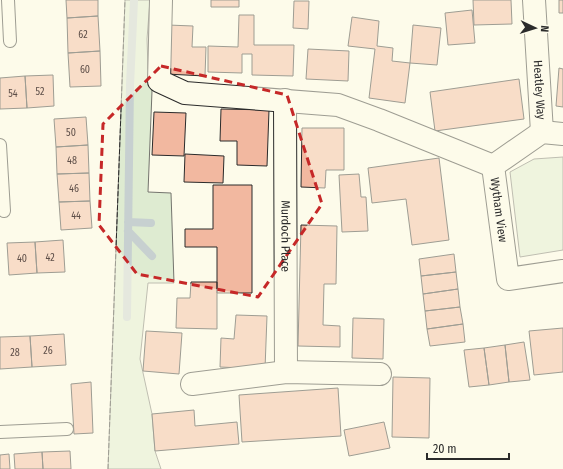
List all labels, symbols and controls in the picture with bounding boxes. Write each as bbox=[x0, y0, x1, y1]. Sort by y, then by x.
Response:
north arrow bbox=[515, 8, 555, 48]
text: N bbox=[538, 25, 551, 32]
house number: 62 bbox=[78, 29, 88, 41]
street label: Heatley Way bbox=[531, 60, 548, 121]
house number: 60 bbox=[80, 64, 90, 76]
house number: 52 bbox=[36, 86, 45, 98]
house number: 54 bbox=[8, 88, 18, 100]
house number: 50 bbox=[66, 127, 76, 139]
house number: 48 bbox=[67, 155, 77, 167]
street label: Wytham View bbox=[488, 176, 510, 243]
house number: 46 bbox=[69, 183, 79, 195]
street label: Murdoch Place bbox=[278, 200, 293, 272]
house number: 44 bbox=[71, 210, 81, 222]
house number: 42 bbox=[45, 252, 55, 264]
house number: 40 bbox=[17, 253, 27, 265]
house number: 26 bbox=[43, 345, 53, 357]
house number: 28 bbox=[10, 347, 20, 359]
scale bar bbox=[427, 435, 509, 461]
text: 20 m bbox=[433, 442, 457, 456]

